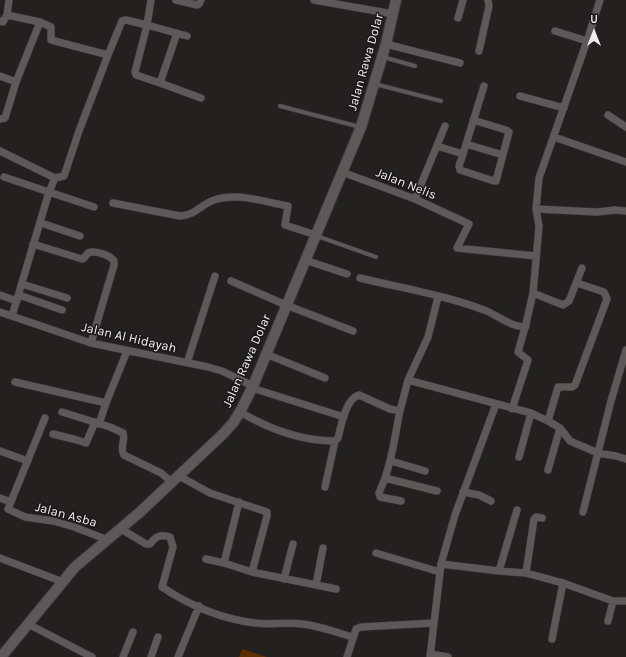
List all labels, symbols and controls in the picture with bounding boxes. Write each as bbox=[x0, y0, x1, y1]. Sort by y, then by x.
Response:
street label: Jalan Rawa Dolar bbox=[345, 12, 387, 112]
north arrow bbox=[574, 12, 614, 52]
text: U bbox=[590, 13, 598, 26]
street label: Jalan Nelis bbox=[373, 165, 439, 203]
street label: Jalan Rawa Dolar bbox=[220, 312, 274, 410]
street label: Jalan Al Hidayah bbox=[80, 320, 178, 356]
street label: Jalan Asba bbox=[33, 499, 99, 531]

